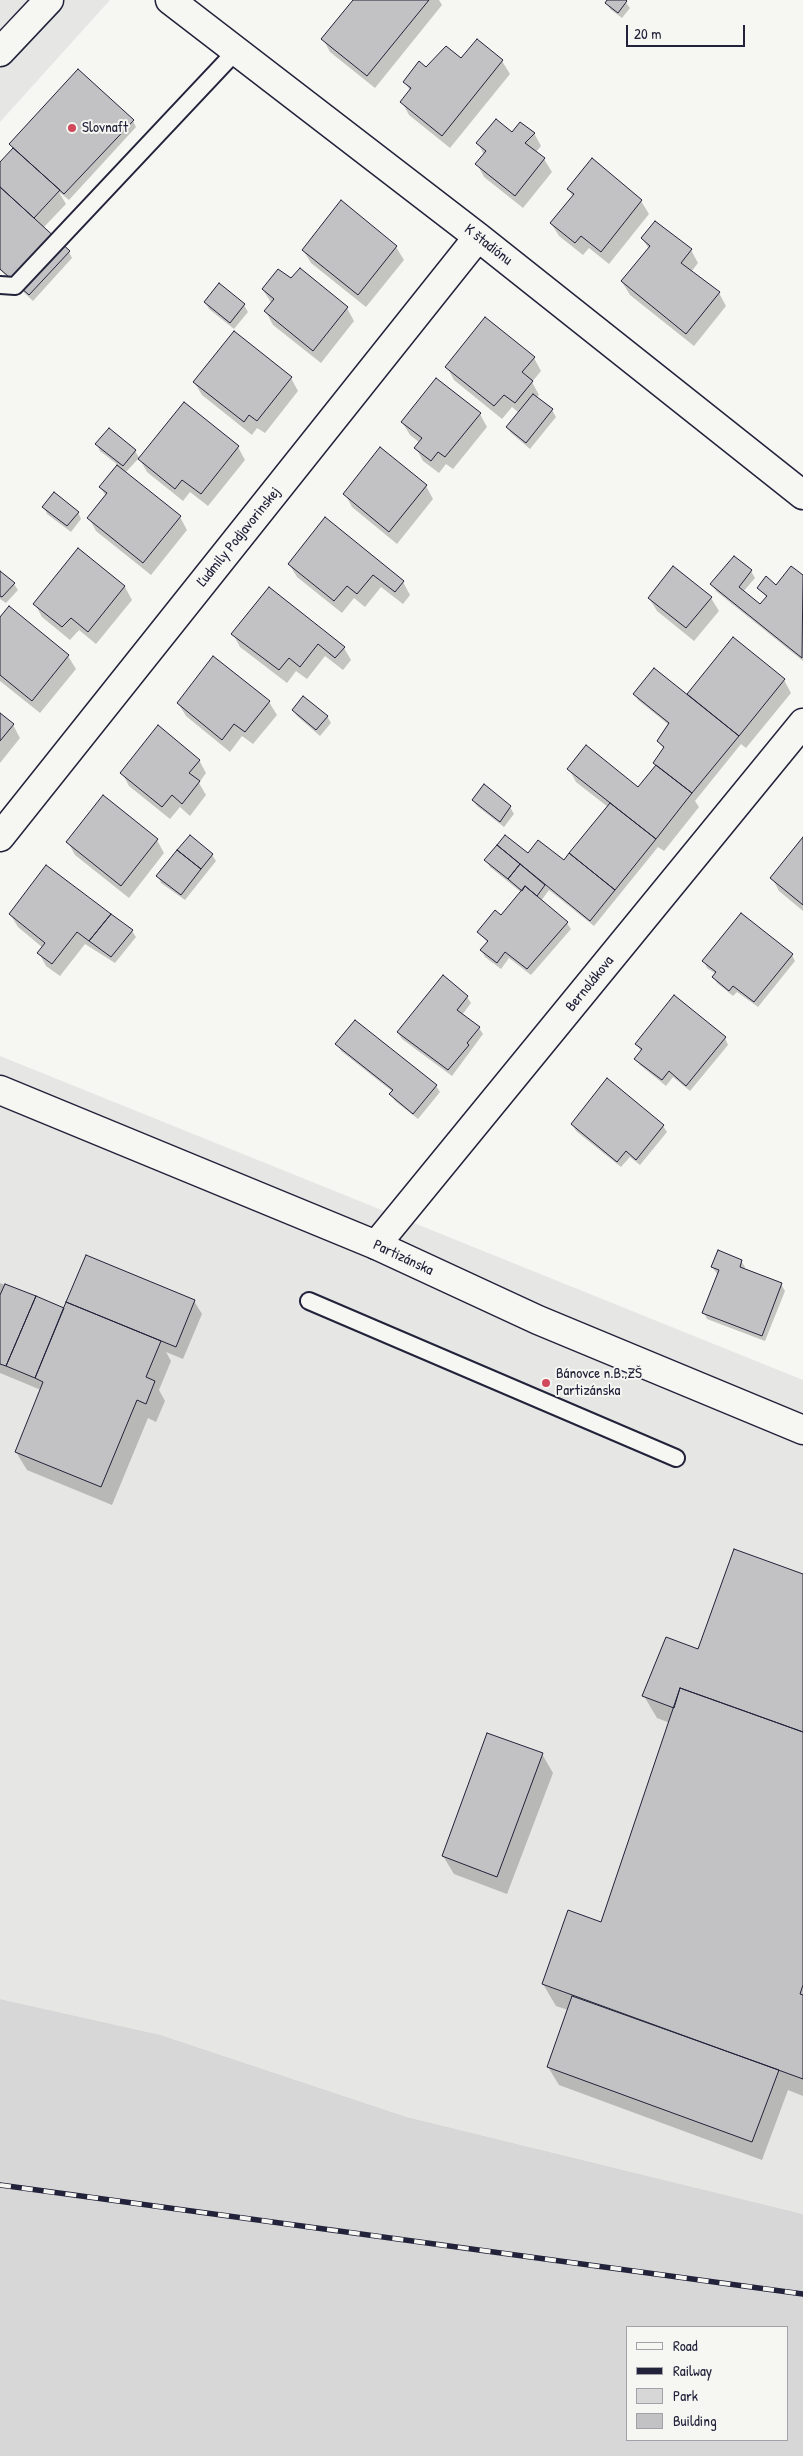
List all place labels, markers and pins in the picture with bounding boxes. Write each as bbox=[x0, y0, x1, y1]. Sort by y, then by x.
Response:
place label: Slovnaft bbox=[82, 119, 128, 137]
marker: Slovnaft bbox=[66, 122, 78, 134]
place label: Bánovce n.B.,ZŠ Partizánska bbox=[556, 1365, 642, 1400]
marker: Bánovce n.B.,ZŠ Partizánska bbox=[540, 1377, 552, 1389]

